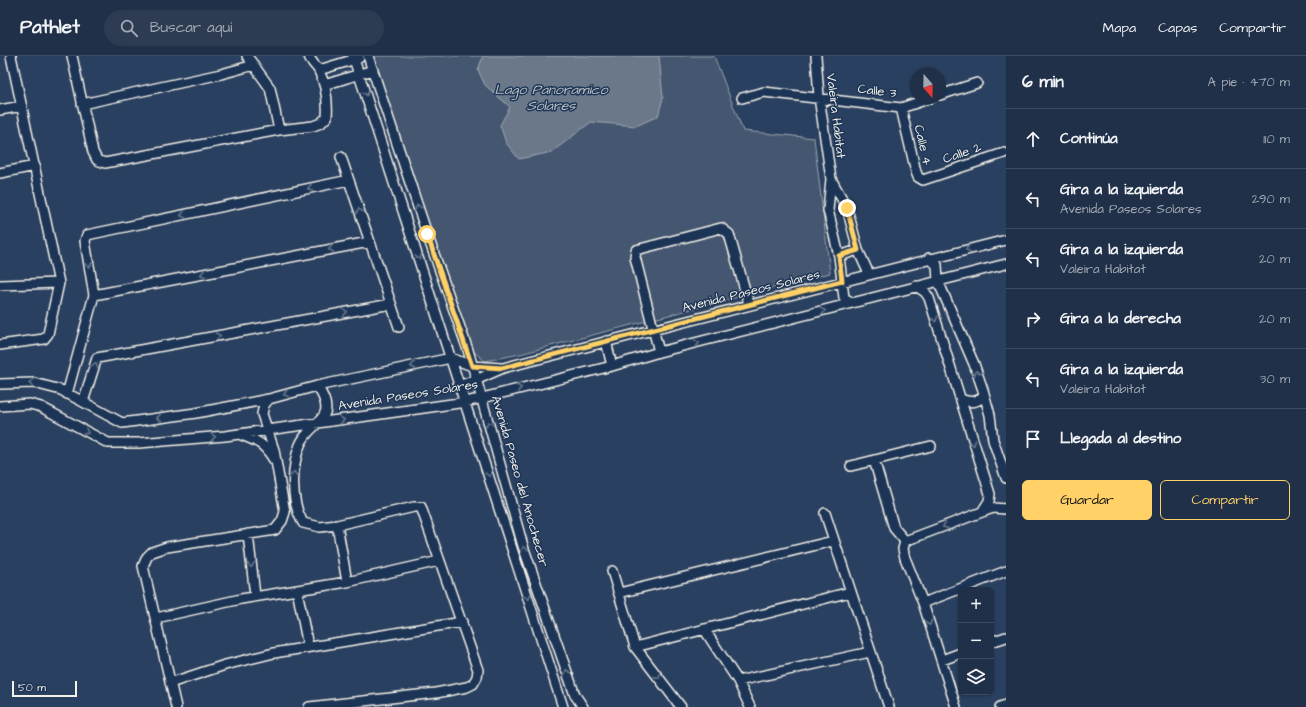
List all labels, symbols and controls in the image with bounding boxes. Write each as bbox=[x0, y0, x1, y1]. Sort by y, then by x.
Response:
search box bbox=[104, 10, 384, 46]
text: Pathlet bbox=[20, 14, 80, 41]
icon: search bbox=[118, 17, 140, 39]
text: Buscar aquí bbox=[150, 17, 232, 38]
text: Mapa bbox=[1103, 18, 1136, 38]
text: Capas bbox=[1158, 18, 1197, 38]
text: Compartir bbox=[1219, 18, 1286, 38]
north arrow bbox=[910, 68, 946, 104]
text: 6 min bbox=[1022, 70, 1064, 94]
street label: Valeira Habitat bbox=[822, 72, 850, 160]
text: A pie · 470 m bbox=[1208, 73, 1290, 91]
water label: Lago Panoramico Solares bbox=[494, 80, 609, 116]
street label: Calle 3 bbox=[857, 80, 898, 102]
one-way arrow bbox=[361, 89, 369, 96]
street label: Calle 4 bbox=[910, 123, 936, 167]
icon: ahead bbox=[1022, 128, 1044, 150]
text: Continúa bbox=[1060, 128, 1118, 149]
text: 110 m bbox=[1263, 130, 1290, 148]
street label: Calle 2 bbox=[940, 138, 984, 168]
text: Gira a la izquierda bbox=[1060, 179, 1183, 200]
one-way arrow bbox=[307, 184, 314, 192]
icon: left bbox=[1022, 188, 1044, 210]
text: 290 m bbox=[1252, 190, 1290, 208]
route end bbox=[838, 199, 856, 217]
text: Avenida Paseos Solares bbox=[1060, 200, 1202, 218]
one-way arrow bbox=[415, 204, 423, 211]
one-way arrow bbox=[355, 208, 364, 215]
one-way arrow bbox=[180, 210, 186, 218]
route start bbox=[418, 225, 436, 243]
text: Gira a la izquierda bbox=[1060, 239, 1183, 260]
one-way arrow bbox=[328, 244, 334, 253]
one-way arrow bbox=[965, 244, 971, 252]
icon: left bbox=[1022, 248, 1044, 270]
text: 20 m bbox=[1259, 250, 1290, 268]
one-way arrow bbox=[414, 253, 422, 260]
text: Valeira Habitat bbox=[1060, 260, 1146, 278]
one-way arrow bbox=[84, 262, 93, 268]
street label: Avenida Paseos Solares bbox=[680, 265, 822, 317]
one-way arrow bbox=[200, 269, 207, 277]
one-way arrow bbox=[819, 307, 826, 315]
one-way arrow bbox=[342, 308, 349, 317]
icon: right bbox=[1022, 308, 1044, 330]
text: Gira a la derecha bbox=[1060, 308, 1181, 329]
text: 20 m bbox=[1259, 310, 1290, 328]
one-way arrow bbox=[930, 315, 939, 322]
one-way arrow bbox=[214, 332, 221, 341]
one-way arrow bbox=[693, 339, 700, 347]
text: Gira a la izquierda bbox=[1060, 359, 1183, 380]
one-way arrow bbox=[90, 362, 98, 369]
one-way arrow bbox=[410, 362, 416, 370]
icon: left bbox=[1022, 368, 1044, 390]
one-way arrow bbox=[974, 370, 982, 377]
text: 30 m bbox=[1260, 370, 1290, 388]
street label: Avenida Paseos Solares bbox=[337, 375, 480, 415]
one-way arrow bbox=[28, 379, 34, 388]
text: Valeira Habitat bbox=[1060, 380, 1146, 398]
one-way arrow bbox=[515, 384, 522, 393]
one-way arrow bbox=[283, 389, 290, 398]
street label: Avenida Paseo del Anochecer bbox=[487, 393, 553, 569]
one-way arrow bbox=[156, 413, 162, 422]
one-way arrow bbox=[339, 416, 345, 425]
one-way arrow bbox=[485, 421, 494, 428]
one-way arrow bbox=[82, 428, 90, 435]
icon: arrive bbox=[1022, 428, 1044, 450]
text: Llegada al destino bbox=[1060, 428, 1181, 449]
one-way arrow bbox=[210, 433, 216, 442]
one-way arrow bbox=[968, 439, 977, 446]
one-way arrow bbox=[484, 470, 493, 477]
one-way arrow bbox=[290, 471, 298, 477]
button: Guardar bbox=[1022, 480, 1152, 520]
button: Compartir bbox=[1160, 480, 1290, 520]
one-way arrow bbox=[942, 522, 949, 530]
one-way arrow bbox=[520, 546, 529, 553]
one-way arrow bbox=[247, 562, 256, 568]
map controls bbox=[958, 587, 994, 695]
button: + bbox=[958, 587, 994, 623]
one-way arrow bbox=[523, 594, 532, 601]
one-way arrow bbox=[925, 619, 933, 626]
button: − bbox=[958, 623, 994, 659]
button: layers bbox=[958, 659, 994, 695]
one-way arrow bbox=[564, 668, 572, 675]
one-way arrow bbox=[654, 672, 661, 679]
scale bar bbox=[12, 679, 77, 698]
text: 50 m bbox=[18, 680, 46, 695]

